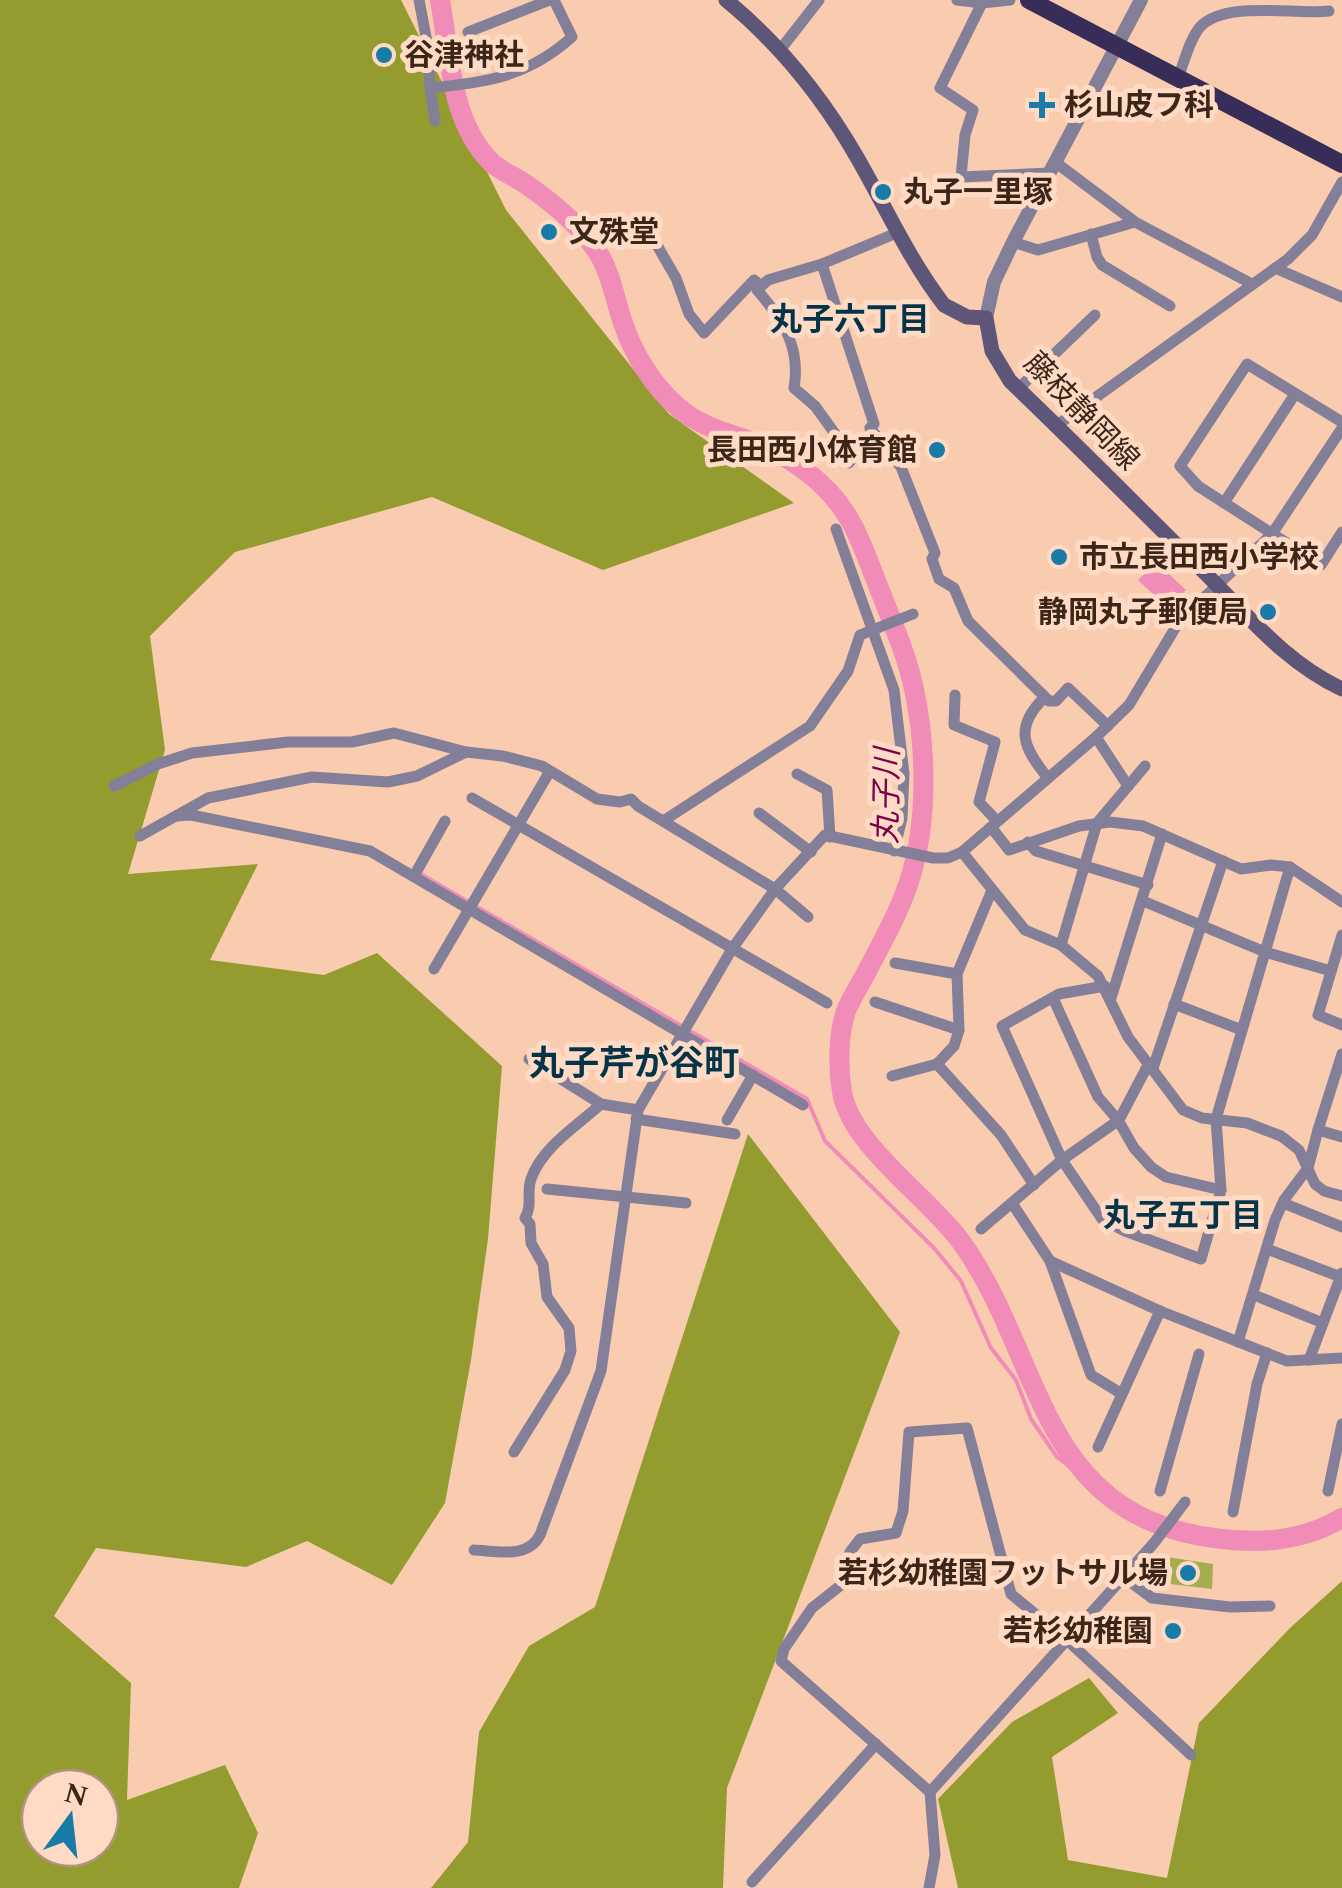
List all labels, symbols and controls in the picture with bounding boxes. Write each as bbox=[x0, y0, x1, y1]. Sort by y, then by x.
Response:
place label: 谷津神社 bbox=[404, 33, 524, 79]
marker: 谷津神社 bbox=[373, 44, 395, 66]
place label: 杉山皮フ科 bbox=[1064, 83, 1214, 129]
marker: 杉山皮フ科 bbox=[1029, 92, 1055, 118]
place label: 丸子一里塚 bbox=[903, 170, 1053, 216]
marker: 丸子一里塚 bbox=[872, 181, 894, 203]
place label: 文殊堂 bbox=[569, 210, 659, 256]
marker: 文殊堂 bbox=[538, 221, 560, 243]
district label: 丸子六丁目 bbox=[770, 296, 930, 345]
street label: 藤枝静岡線 bbox=[1013, 342, 1150, 482]
place label: 長田西小体育館 bbox=[707, 428, 917, 474]
marker: 長田西小体育館 bbox=[926, 439, 948, 461]
place label: 市立長田西小学校 bbox=[1079, 535, 1319, 581]
marker: 市立長田西小学校 bbox=[1048, 546, 1070, 568]
place label: 静岡丸子郵便局 bbox=[1038, 590, 1248, 636]
marker: 静岡丸子郵便局 bbox=[1257, 601, 1279, 623]
water label: 丸子川 bbox=[862, 745, 913, 844]
district label: 丸子芹が谷町 bbox=[529, 1038, 739, 1091]
district label: 丸子五丁目 bbox=[1103, 1192, 1263, 1241]
place label: 若杉幼稚園フットサル場 bbox=[838, 1551, 1168, 1597]
marker: 若杉幼稚園フットサル場 bbox=[1177, 1562, 1199, 1584]
place label: 若杉幼稚園 bbox=[1003, 1609, 1153, 1655]
marker: 若杉幼稚園 bbox=[1162, 1620, 1184, 1642]
north arrow bbox=[20, 1768, 120, 1868]
text: N bbox=[59, 1772, 93, 1819]

